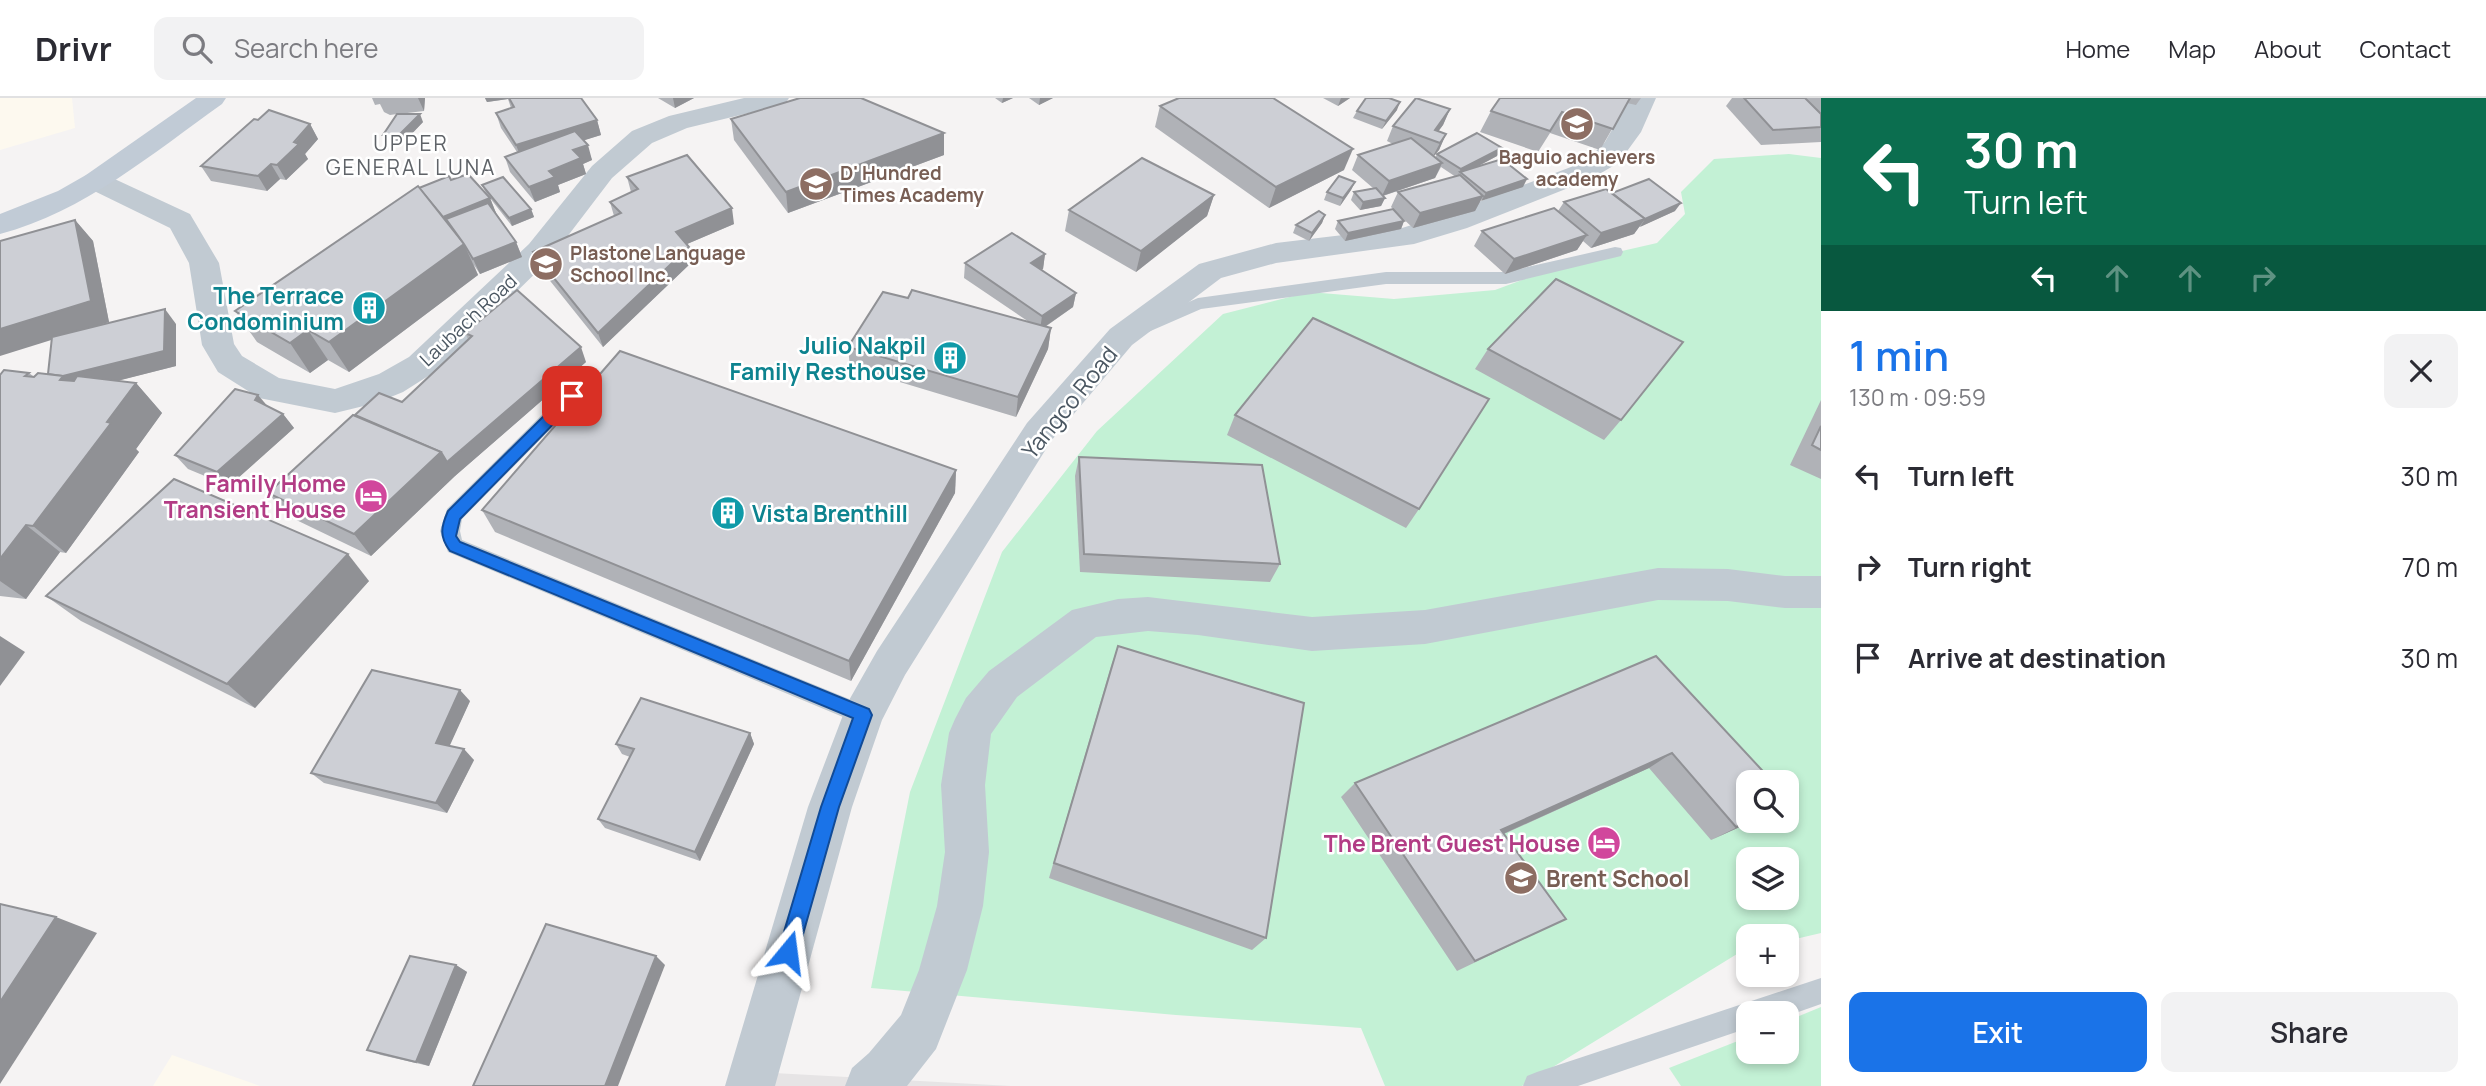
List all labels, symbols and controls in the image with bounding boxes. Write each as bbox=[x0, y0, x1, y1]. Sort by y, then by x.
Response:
search box bbox=[154, 17, 644, 80]
text: Drivr bbox=[35, 26, 112, 71]
icon: search bbox=[178, 29, 216, 67]
text: Search here bbox=[234, 30, 378, 66]
text: Home bbox=[2065, 32, 2130, 65]
text: Map bbox=[2168, 32, 2216, 65]
text: About bbox=[2254, 32, 2322, 65]
text: Contact bbox=[2360, 32, 2451, 65]
school or university icon: Baguio achievers academy bbox=[1558, 105, 1596, 143]
text: 30 m bbox=[1964, 116, 2079, 183]
icon: left bbox=[1849, 126, 1940, 217]
district label: UPPER GENERAL LUNA bbox=[326, 129, 496, 181]
place label: Baguio achievers academy bbox=[1499, 144, 1655, 192]
place label: D' Hundred Times Academy bbox=[840, 160, 984, 208]
school or university icon: D' Hundred Times Academy bbox=[797, 165, 835, 203]
text: Turn left bbox=[1964, 180, 2088, 224]
place label: Plastone Language School Inc. bbox=[570, 240, 746, 288]
school or university icon: Plastone Language School Inc. bbox=[527, 245, 565, 283]
icon: left bbox=[2025, 259, 2063, 297]
icon: ahead bbox=[2098, 259, 2136, 297]
icon: ahead bbox=[2171, 259, 2209, 297]
icon: right bbox=[2244, 259, 2282, 297]
street label: Laubach Road bbox=[414, 268, 522, 372]
place label: The Terrace Condominium bbox=[187, 279, 344, 337]
building icon: The Terrace Condominium bbox=[350, 289, 388, 327]
text: 1 min bbox=[1849, 326, 1949, 384]
place label: Julio Nakpil Family Resthouse bbox=[729, 329, 926, 387]
button: close bbox=[2384, 334, 2458, 408]
building icon: Julio Nakpil Family Resthouse bbox=[931, 339, 969, 377]
street label: Yangco Road bbox=[1014, 339, 1124, 465]
pin bbox=[542, 366, 602, 426]
icon: arrive bbox=[553, 377, 591, 415]
text: 130 m · 09:59 bbox=[1849, 381, 1986, 413]
icon: left bbox=[1849, 457, 1887, 495]
text: Turn left bbox=[1908, 458, 2015, 494]
text: 30 m bbox=[2401, 458, 2458, 494]
place label: Family Home Transient House bbox=[164, 467, 346, 525]
hotel icon: Family Home Transient House bbox=[352, 477, 390, 515]
building icon: Vista Brenthill bbox=[709, 494, 747, 532]
place label: Vista Brenthill bbox=[752, 497, 908, 529]
icon: right bbox=[1849, 548, 1887, 586]
text: Turn right bbox=[1908, 549, 2032, 585]
text: 70 m bbox=[2402, 549, 2458, 585]
icon: arrive bbox=[1849, 639, 1887, 677]
text: Arrive at destination bbox=[1908, 640, 2166, 676]
text: 30 m bbox=[2401, 640, 2458, 676]
map controls bbox=[1736, 770, 1799, 1064]
button: search bbox=[1736, 770, 1799, 833]
hotel icon: The Brent Guest House bbox=[1585, 824, 1623, 862]
place label: The Brent Guest House bbox=[1324, 827, 1580, 859]
button: layers bbox=[1736, 847, 1799, 910]
school or university icon: Brent School bbox=[1502, 859, 1540, 897]
place label: Brent School bbox=[1546, 862, 1690, 894]
position arrow bbox=[751, 915, 825, 989]
button: + bbox=[1736, 924, 1799, 987]
button: Exit bbox=[1849, 992, 2147, 1072]
button: Share bbox=[2161, 992, 2458, 1072]
button: − bbox=[1736, 1001, 1799, 1064]

